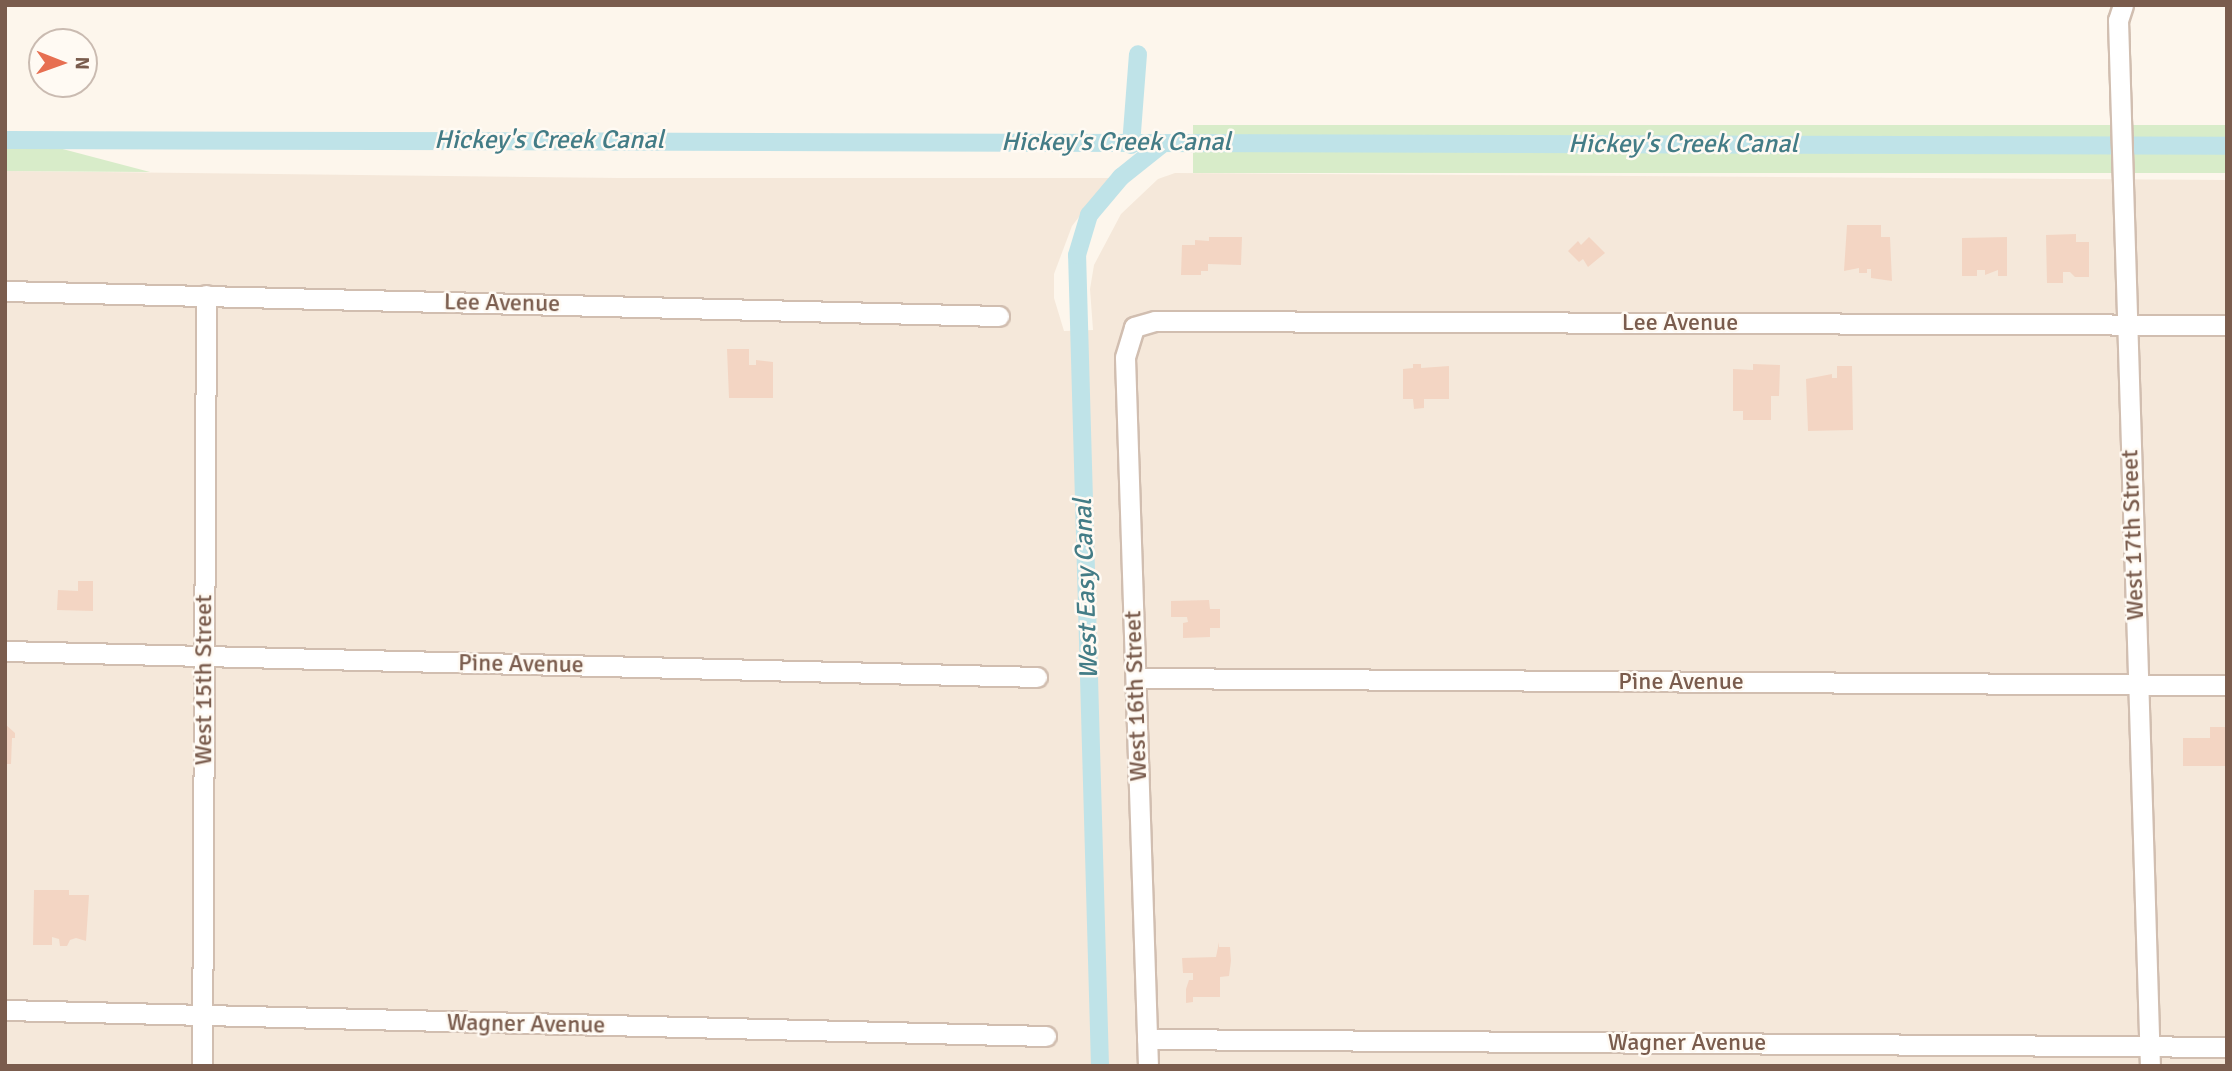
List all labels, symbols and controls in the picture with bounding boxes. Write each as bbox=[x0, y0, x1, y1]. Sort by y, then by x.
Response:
north arrow bbox=[28, 28, 98, 98]
text: N bbox=[70, 57, 94, 70]
water label: Hickey's Creek Canal bbox=[434, 125, 664, 157]
water label: Hickey's Creek Canal bbox=[1001, 127, 1231, 159]
water label: Hickey's Creek Canal bbox=[1568, 129, 1798, 161]
street label: Lee Avenue bbox=[444, 288, 560, 318]
street label: Lee Avenue bbox=[1622, 309, 1738, 337]
street label: West 17th Street bbox=[2116, 449, 2150, 621]
water label: West Easy Canal bbox=[1068, 498, 1106, 680]
street label: West 15th Street bbox=[190, 595, 218, 765]
street label: West 16th Street bbox=[1119, 610, 1153, 782]
street label: Pine Avenue bbox=[458, 649, 584, 679]
street label: Pine Avenue bbox=[1618, 668, 1744, 696]
street label: Wagner Avenue bbox=[446, 1008, 606, 1040]
street label: Wagner Avenue bbox=[1608, 1029, 1766, 1057]

